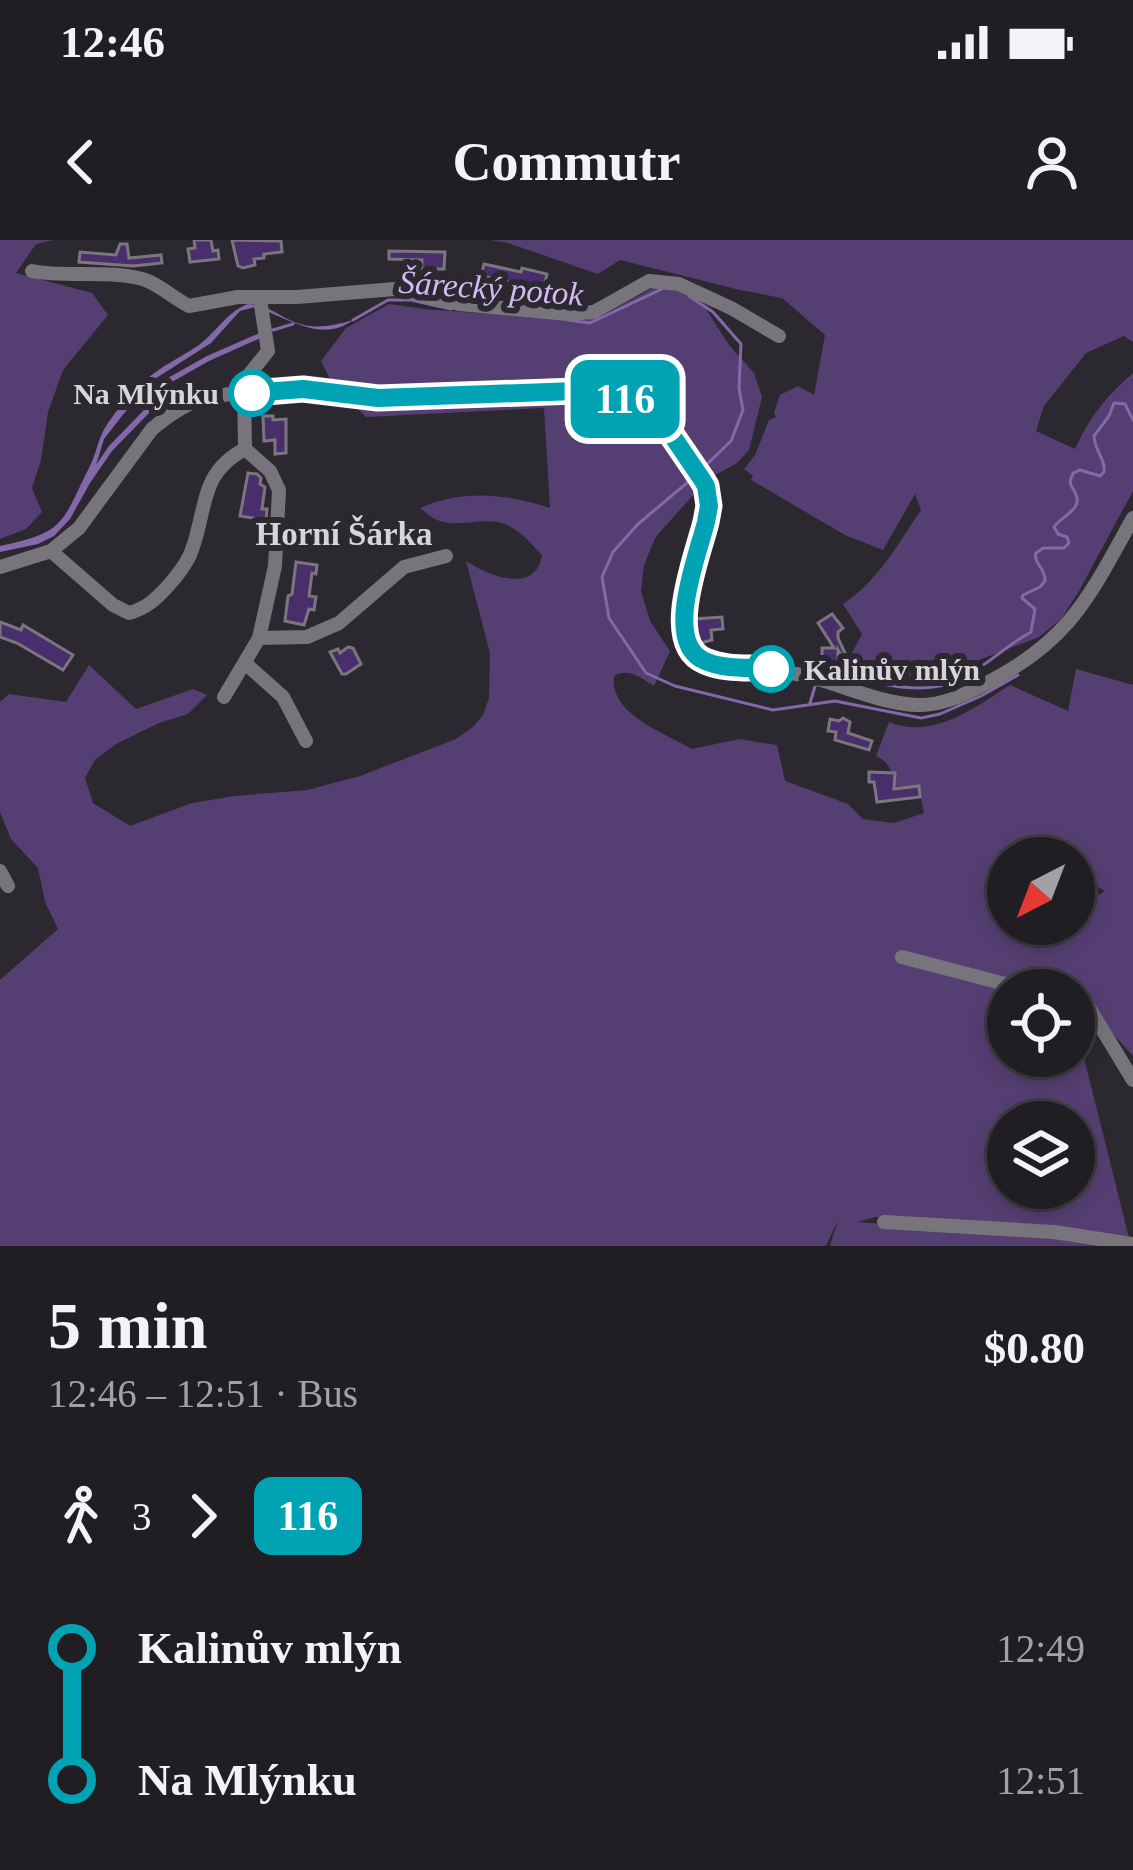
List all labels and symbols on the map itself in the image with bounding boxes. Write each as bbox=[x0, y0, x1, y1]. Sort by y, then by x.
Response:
water label: Šárecký potok bbox=[398, 263, 586, 312]
line badge: 116 bbox=[556, 360, 694, 438]
marker: Na Mlýnku bbox=[230, 371, 274, 415]
place label: Na Mlýnku bbox=[73, 377, 219, 410]
district label: Horní Šárka bbox=[256, 515, 432, 552]
marker: Kalinův mlýn bbox=[749, 647, 793, 691]
place label: Kalinův mlýn bbox=[804, 653, 980, 686]
north arrow bbox=[987, 837, 1095, 945]

